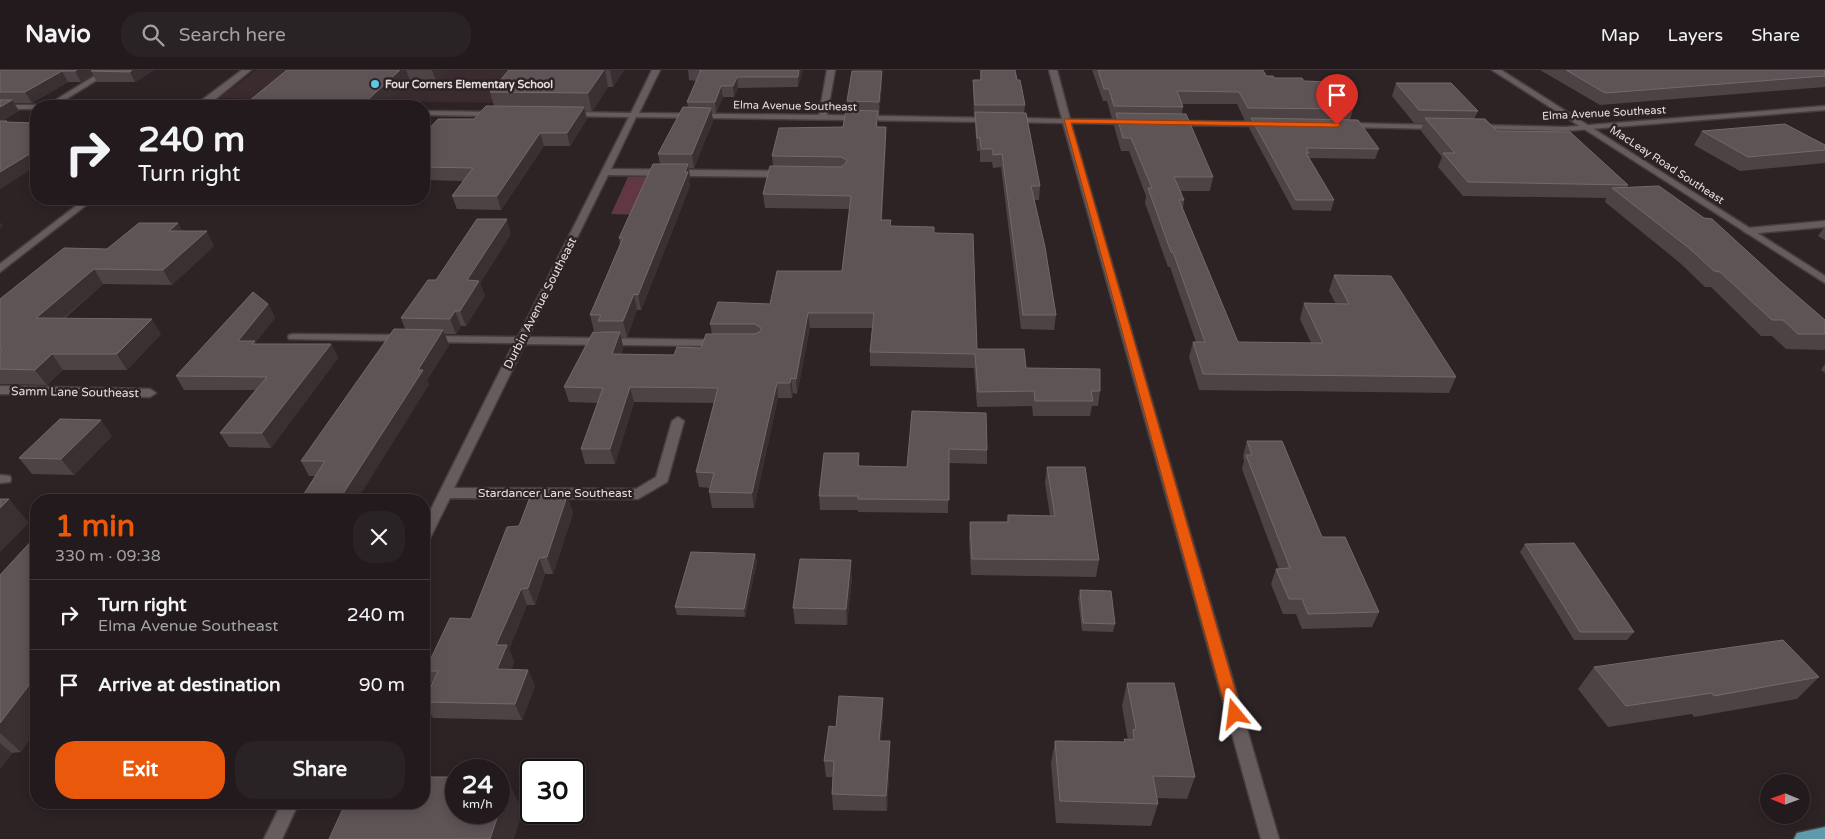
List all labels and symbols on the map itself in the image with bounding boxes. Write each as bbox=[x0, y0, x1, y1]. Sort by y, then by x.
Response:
pin bbox=[1316, 74, 1358, 125]
marker: Four Corners Elementary School bbox=[369, 78, 381, 90]
place label: Four Corners Elementary School bbox=[385, 78, 553, 92]
street label: Elma Avenue Southeast bbox=[733, 98, 857, 114]
street label: Elma Avenue Southeast bbox=[1542, 103, 1666, 123]
street label: MacLeay Road Southeast bbox=[1607, 123, 1727, 207]
street label: Durbin Avenue Southeast bbox=[501, 235, 579, 371]
street label: Samm Lane Southeast bbox=[11, 384, 139, 400]
street label: Stardancer Lane Southeast bbox=[478, 486, 632, 500]
position arrow bbox=[1208, 687, 1260, 739]
speed limit sign: 30 bbox=[520, 759, 585, 824]
north arrow bbox=[1760, 774, 1810, 824]

